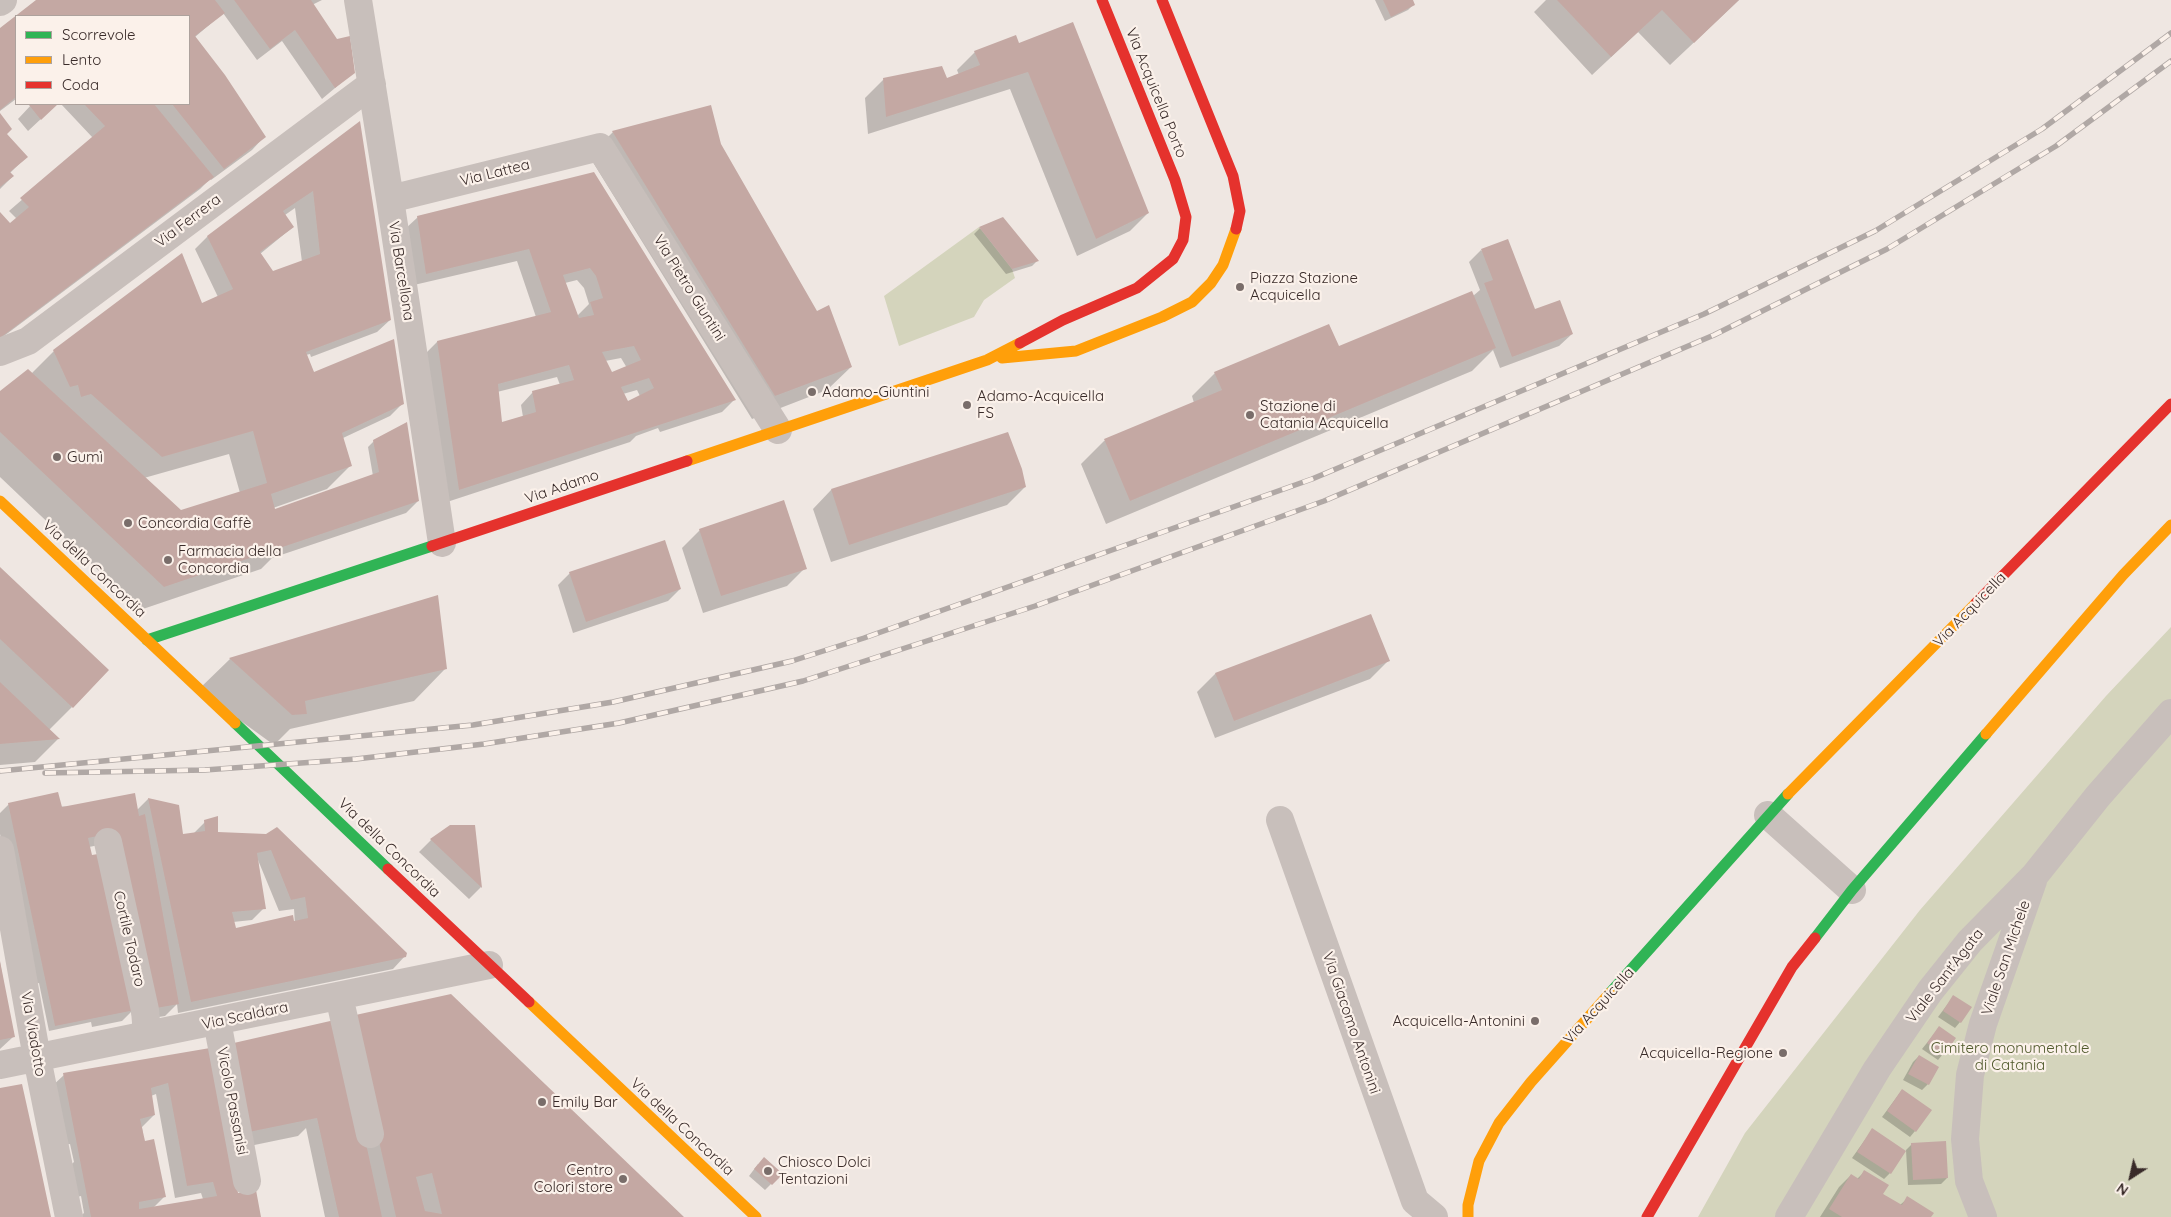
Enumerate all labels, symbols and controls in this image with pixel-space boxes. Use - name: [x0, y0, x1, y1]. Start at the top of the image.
- legend: [15, 15, 190, 105]
- text: Scorrevole: [62, 25, 136, 44]
- street label: Via Acquicella Porto: [1122, 25, 1190, 161]
- text: Lento: [62, 50, 101, 69]
- text: Coda: [62, 75, 99, 94]
- street label: Via Lattea: [458, 156, 532, 190]
- street label: Via Ferrera: [152, 190, 224, 252]
- street label: Via Barcellona: [384, 220, 418, 322]
- street label: Via Pietro Giuntini: [649, 232, 729, 344]
- place label: Piazza Stazione Acquicella: [1250, 269, 1358, 304]
- marker: Piazza Stazione Acquicella: [1234, 281, 1246, 293]
- place label: Adamo-Giuntini: [822, 383, 929, 401]
- marker: Adamo-Giuntini: [806, 386, 818, 398]
- place label: Adamo-Acquicella FS: [977, 387, 1104, 422]
- place label: Stazione di Catania Acquicella: [1260, 397, 1389, 432]
- marker: Adamo-Acquicella FS: [961, 399, 973, 411]
- marker: Stazione di Catania Acquicella: [1244, 409, 1256, 421]
- place label: Gumì: [67, 448, 103, 466]
- marker: Gumì: [51, 451, 63, 463]
- street label: Via Adamo: [523, 466, 601, 508]
- place label: Concordia Caffè: [138, 514, 251, 532]
- street label: Via della Concordia: [38, 516, 150, 622]
- marker: Concordia Caffè: [122, 517, 134, 529]
- place label: Farmacia della Concordia: [178, 542, 282, 577]
- marker: Farmacia della Concordia: [162, 554, 174, 566]
- street label: Via Acquicella: [1930, 569, 2010, 651]
- street label: Via della Concordia: [334, 795, 444, 901]
- street label: Cortile Todaro: [109, 889, 149, 989]
- street label: Viale San Michele: [1978, 898, 2034, 1018]
- street label: Viale Sant'Agata: [1903, 925, 1987, 1027]
- street label: Via Giacomo Antonini: [1318, 950, 1384, 1096]
- street label: Via Acquicella: [1560, 964, 1638, 1048]
- street label: Via Viadotto: [17, 990, 49, 1078]
- street label: Via Scaldara: [200, 998, 290, 1034]
- place label: Acquicella-Antonini: [1392, 1012, 1525, 1030]
- marker: Acquicella-Antonini: [1529, 1015, 1541, 1027]
- park label: Cimitero monumentale di Catania: [1931, 1039, 2089, 1074]
- place label: Acquicella-Regione: [1639, 1044, 1773, 1062]
- street label: Vicolo Passanisi: [213, 1045, 251, 1157]
- marker: Acquicella-Regione: [1777, 1047, 1789, 1059]
- street label: Via della Concordia: [626, 1074, 738, 1180]
- place label: Emily Bar: [552, 1093, 618, 1111]
- marker: Emily Bar: [536, 1096, 548, 1108]
- north arrow: [2106, 1152, 2156, 1202]
- place label: Chiosco Dolci Tentazioni: [778, 1153, 871, 1188]
- place label: Centro Colori store: [534, 1161, 613, 1196]
- marker: Chiosco Dolci Tentazioni: [762, 1165, 774, 1177]
- marker: Centro Colori store: [617, 1173, 629, 1185]
- text: N: [2113, 1179, 2132, 1200]

